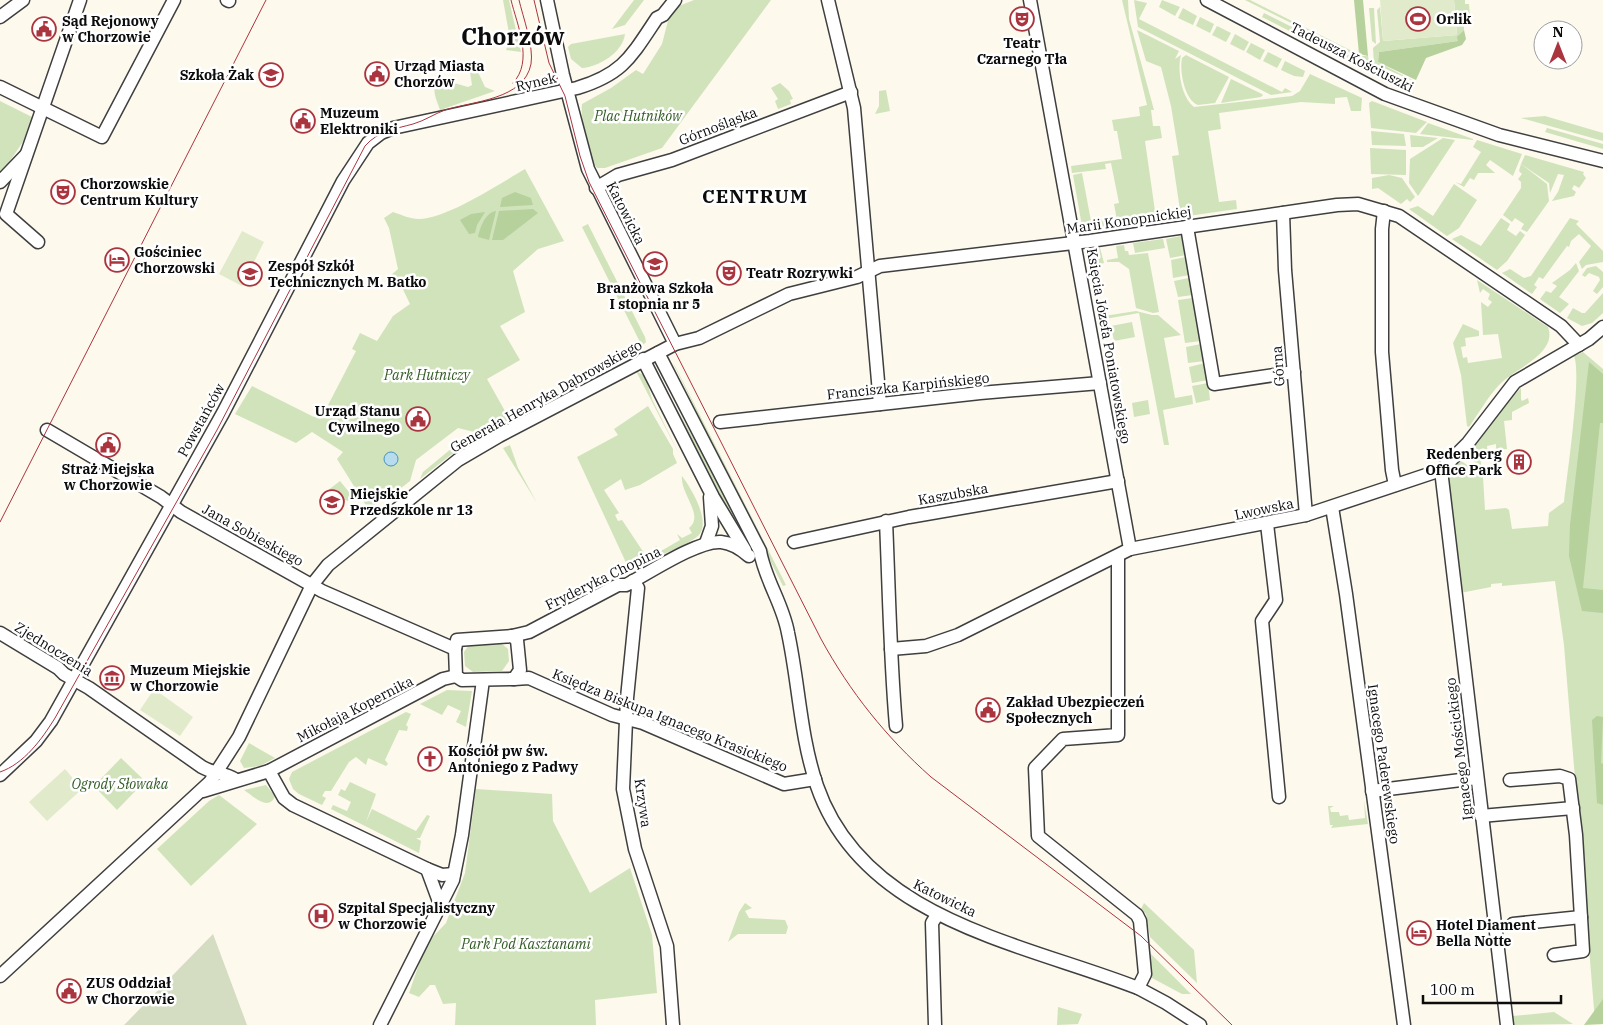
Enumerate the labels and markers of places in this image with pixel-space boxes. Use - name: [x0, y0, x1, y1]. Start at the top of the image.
- theatre icon: Teatr Czarnego Tła: [1009, 6, 1035, 32]
- sports icon: Orlik: [1405, 6, 1431, 32]
- place label: Orlik: [1436, 10, 1472, 28]
- place label: Sąd Rejonowy w Chorzowie: [62, 12, 159, 46]
- public building icon: Sąd Rejonowy w Chorzowie: [31, 16, 57, 42]
- place label: Teatr Czarnego Tła: [977, 34, 1067, 68]
- place label: Urząd Miasta Chorzów: [394, 57, 485, 91]
- public building icon: Urząd Miasta Chorzów: [364, 61, 390, 87]
- school or university icon: Szkoła Żak: [258, 62, 284, 88]
- place label: Szkoła Żak: [180, 66, 254, 84]
- place label: Muzeum Elektroniki: [320, 104, 398, 138]
- public building icon: Muzeum Elektroniki: [290, 108, 316, 134]
- place label: Chorzowskie Centrum Kultury: [80, 175, 198, 209]
- theatre icon: Chorzowskie Centrum Kultury: [50, 179, 76, 205]
- place label: Gościniec Chorzowski: [134, 243, 215, 277]
- hotel icon: Gościniec Chorzowski: [104, 247, 130, 273]
- school or university icon: Branżowa Szkoła I stopnia nr 5: [642, 251, 668, 277]
- place label: Zespół Szkół Technicznych M. Batko: [268, 257, 427, 291]
- theatre icon: Teatr Rozrywki: [716, 260, 742, 286]
- school or university icon: Zespół Szkół Technicznych M. Batko: [237, 261, 263, 287]
- place label: Teatr Rozrywki: [746, 264, 853, 282]
- place label: Branżowa Szkoła I stopnia nr 5: [596, 279, 714, 313]
- place label: Urząd Stanu Cywilnego: [315, 402, 400, 436]
- public building icon: Urząd Stanu Cywilnego: [405, 406, 431, 432]
- public building icon: Straż Miejska w Chorzowie: [95, 432, 121, 458]
- place label: Redenberg Office Park: [1425, 445, 1503, 479]
- building icon: Redenberg Office Park: [1506, 449, 1532, 475]
- place label: Straż Miejska w Chorzowie: [62, 460, 154, 494]
- place label: Miejskie Przedszkole nr 13: [350, 485, 473, 519]
- school or university icon: Miejskie Przedszkole nr 13: [319, 489, 345, 515]
- place label: Muzeum Miejskie w Chorzowie: [130, 661, 251, 695]
- museum icon: Muzeum Miejskie w Chorzowie: [99, 665, 125, 691]
- place label: Zakład Ubezpieczeń Społecznych: [1006, 693, 1145, 727]
- public building icon: Zakład Ubezpieczeń Społecznych: [975, 697, 1001, 723]
- place label: Kościół pw św. Antoniego z Padwy: [448, 742, 578, 776]
- church icon: Kościół pw św. Antoniego z Padwy: [417, 746, 443, 772]
- place label: Szpital Specjalistyczny w Chorzowie: [338, 899, 495, 933]
- hospital icon: Szpital Specjalistyczny w Chorzowie: [308, 903, 334, 929]
- place label: Hotel Diament Bella Notte: [1436, 916, 1536, 950]
- hotel icon: Hotel Diament Bella Notte: [1406, 920, 1432, 946]
- place label: ZUS Oddział w Chorzowie: [86, 974, 175, 1008]
- public building icon: ZUS Oddział w Chorzowie: [56, 978, 82, 1004]

